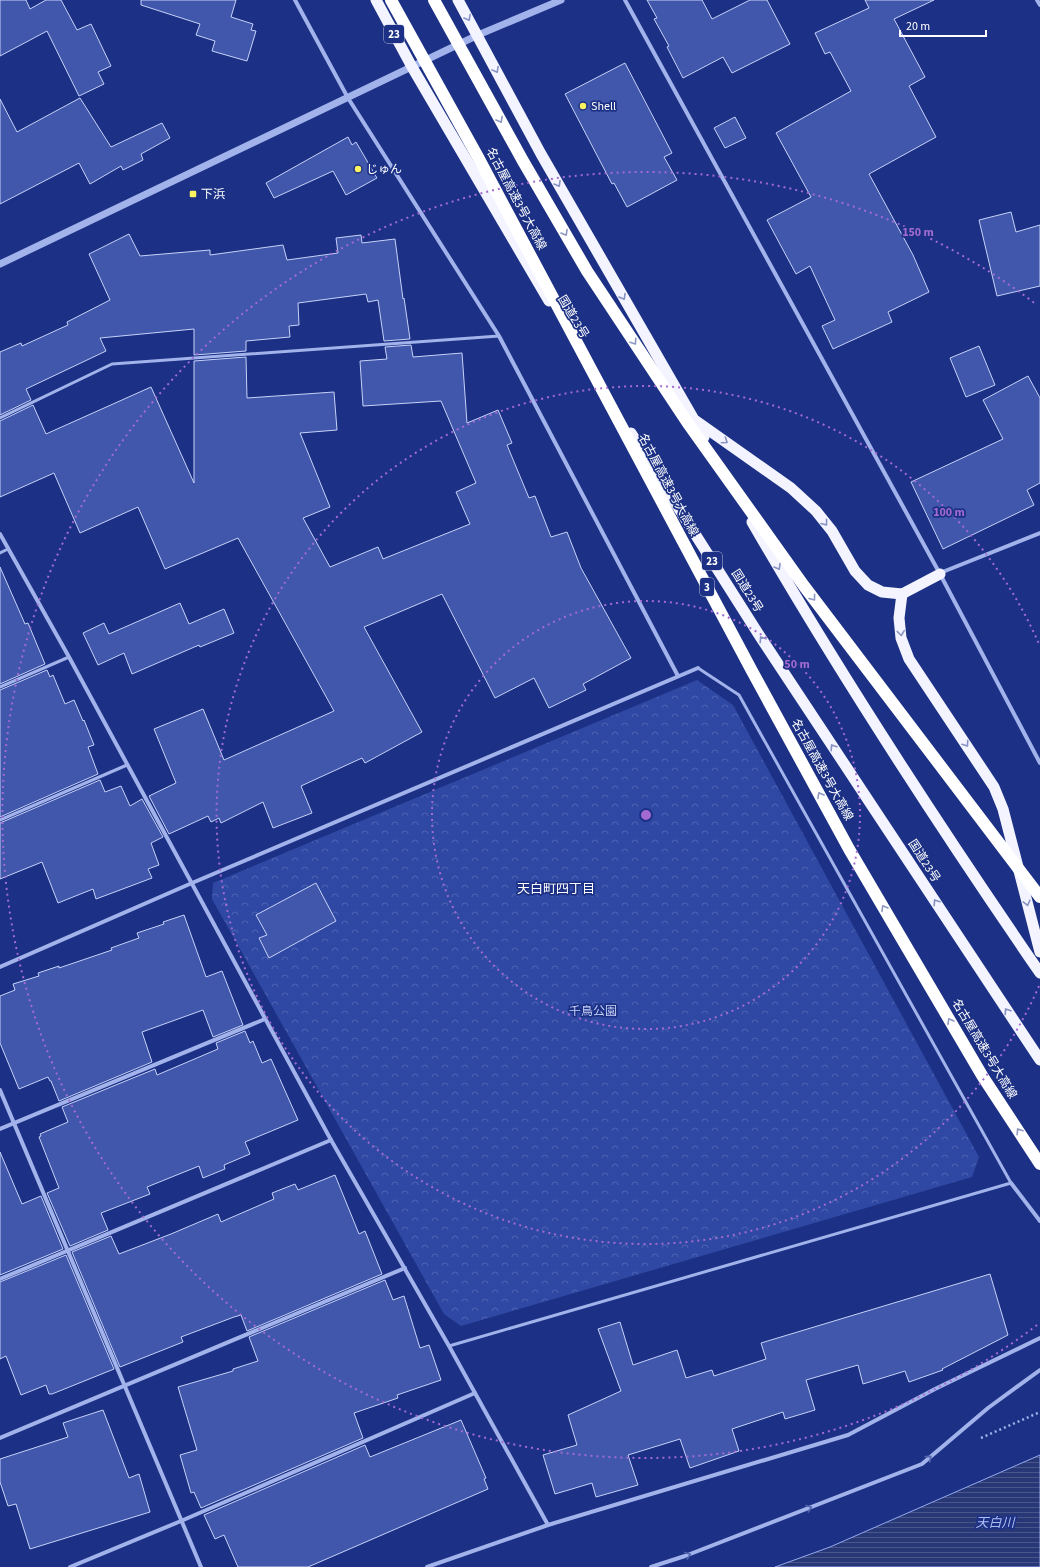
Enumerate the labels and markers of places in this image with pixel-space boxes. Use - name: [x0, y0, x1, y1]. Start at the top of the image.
- place label: Shell: [591, 98, 616, 115]
- marker: Shell: [578, 101, 588, 111]
- place label: じゅん: [366, 161, 402, 178]
- marker: じゅん: [353, 164, 363, 174]
- place label: 下浜: [201, 186, 225, 203]
- marker: 下浜: [188, 189, 198, 199]
- centre of rings: [639, 808, 653, 822]

